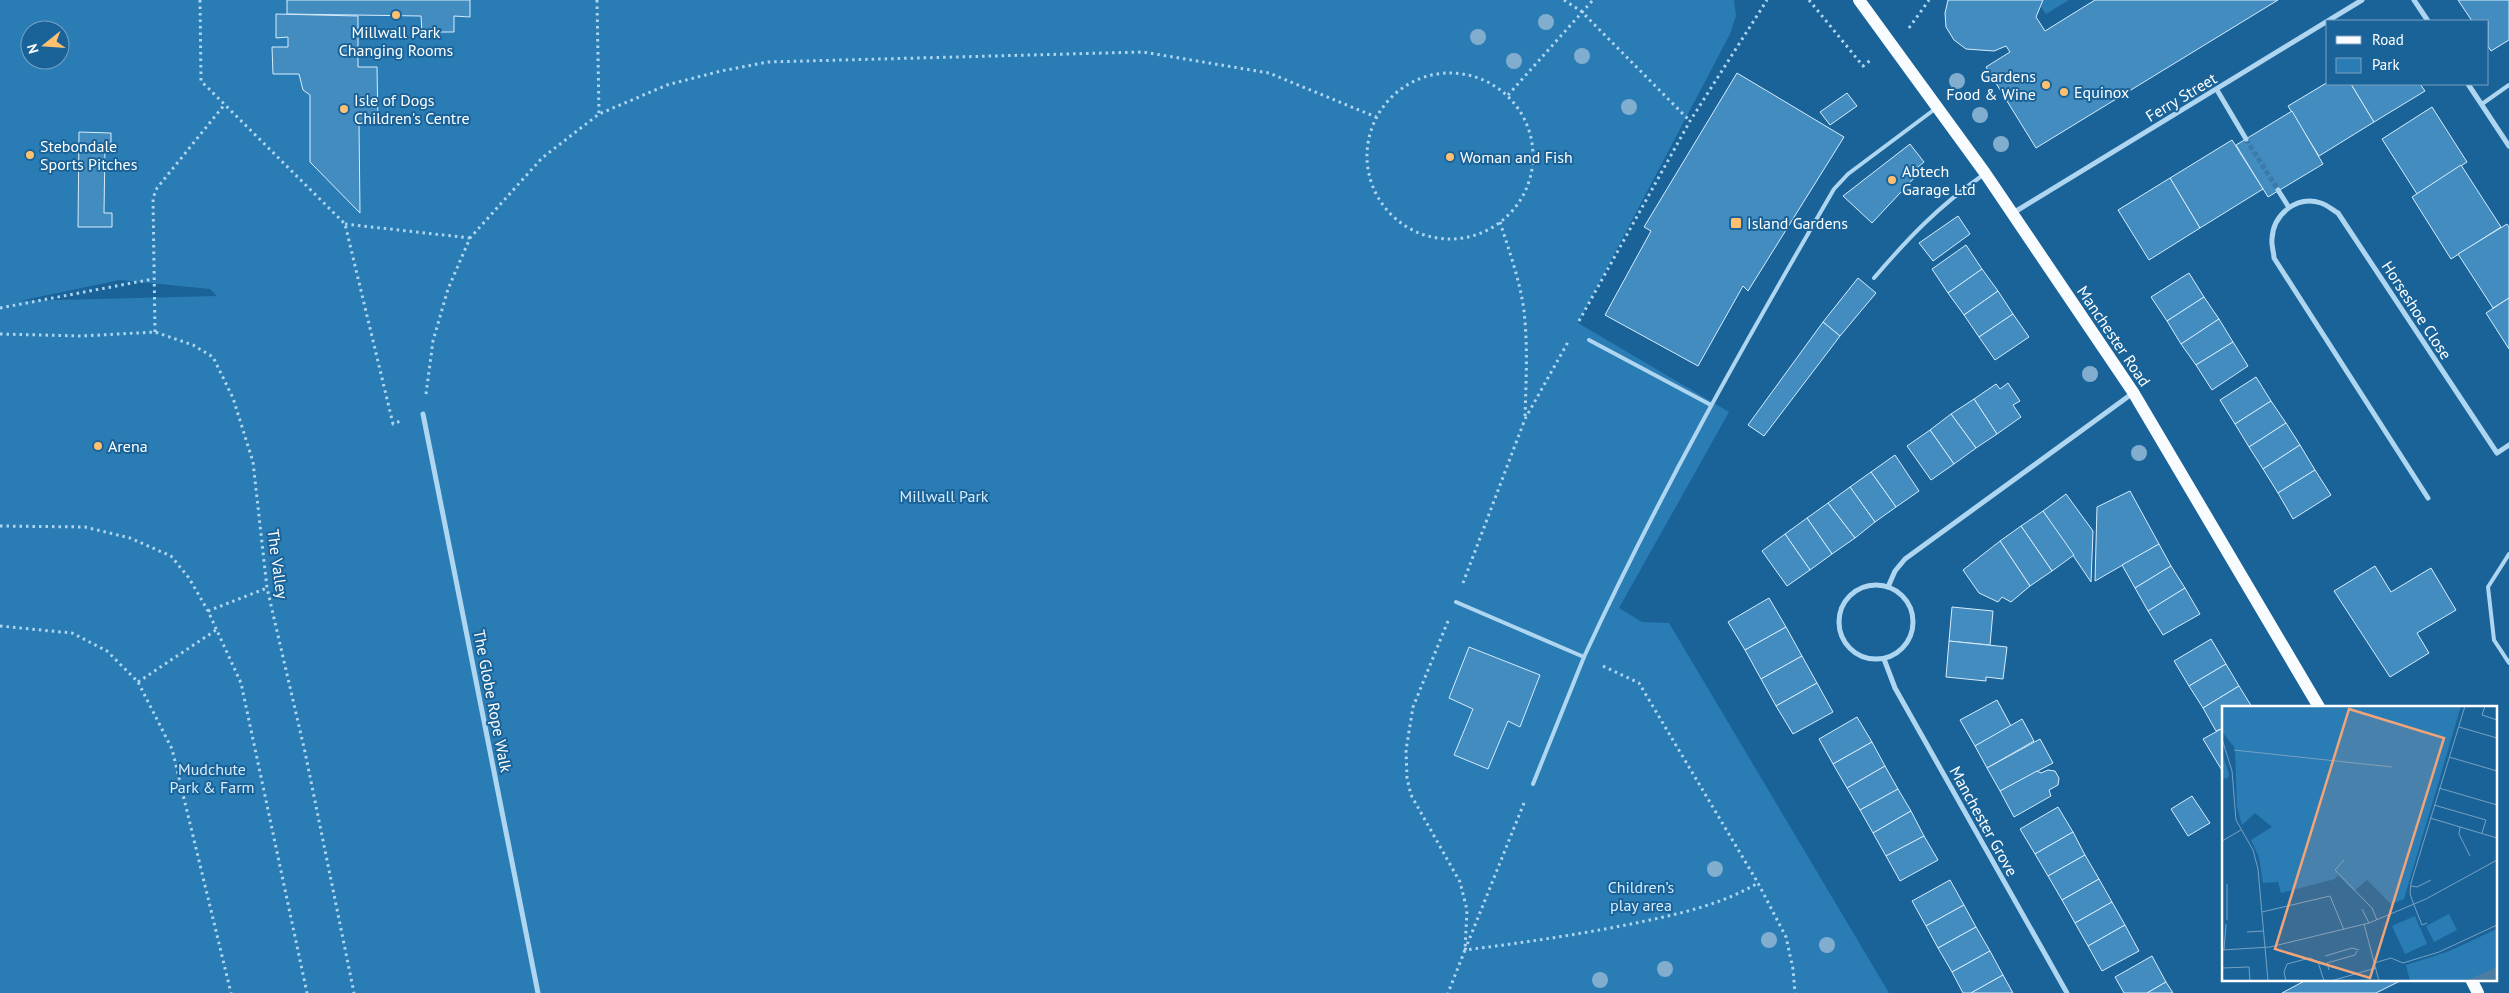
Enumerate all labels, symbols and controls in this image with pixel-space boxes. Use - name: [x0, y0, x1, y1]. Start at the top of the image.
- marker: Millwall Park Changing Rooms: [390, 9, 402, 21]
- north arrow: [20, 20, 70, 70]
- legend: [2326, 20, 2489, 85]
- place label: Millwall Park Changing Rooms: [339, 22, 454, 60]
- text: Road: [2372, 30, 2404, 49]
- text: N: [23, 42, 43, 56]
- text: Park: [2372, 55, 2400, 74]
- place label: Gardens Food & Wine: [1946, 66, 2036, 104]
- street label: Ferry Street: [2142, 68, 2221, 126]
- marker: Gardens Food & Wine: [2040, 79, 2052, 91]
- place label: Equinox: [2074, 82, 2129, 102]
- marker: Equinox: [2058, 86, 2070, 98]
- place label: Isle of Dogs Children's Centre: [354, 90, 470, 128]
- marker: Isle of Dogs Children's Centre: [338, 103, 350, 115]
- place label: Stebondale Sports Pitches: [40, 136, 138, 174]
- place label: Woman and Fish: [1460, 147, 1573, 167]
- marker: Stebondale Sports Pitches: [24, 149, 36, 161]
- marker: Woman and Fish: [1444, 151, 1456, 163]
- place label: Abtech Garage Ltd: [1902, 161, 1976, 199]
- marker: Abtech Garage Ltd: [1886, 174, 1898, 186]
- place label: Island Gardens: [1747, 213, 1848, 233]
- marker: Island Gardens: [1729, 216, 1743, 230]
- street label: Horseshoe Close: [2378, 257, 2456, 363]
- street label: Manchester Road: [2073, 282, 2155, 390]
- place label: Arena: [108, 436, 148, 456]
- marker: Arena: [92, 440, 104, 452]
- park label: Millwall Park: [899, 486, 989, 506]
- street label: The Valley: [263, 528, 293, 601]
- street label: The Globe Rope Walk: [469, 628, 517, 774]
- inset map: [2222, 706, 2496, 980]
- park label: Mudchute Park & Farm: [169, 759, 255, 797]
- street label: Manchester Grove: [1946, 763, 2022, 879]
- park label: Children’s play area: [1608, 877, 1675, 915]

